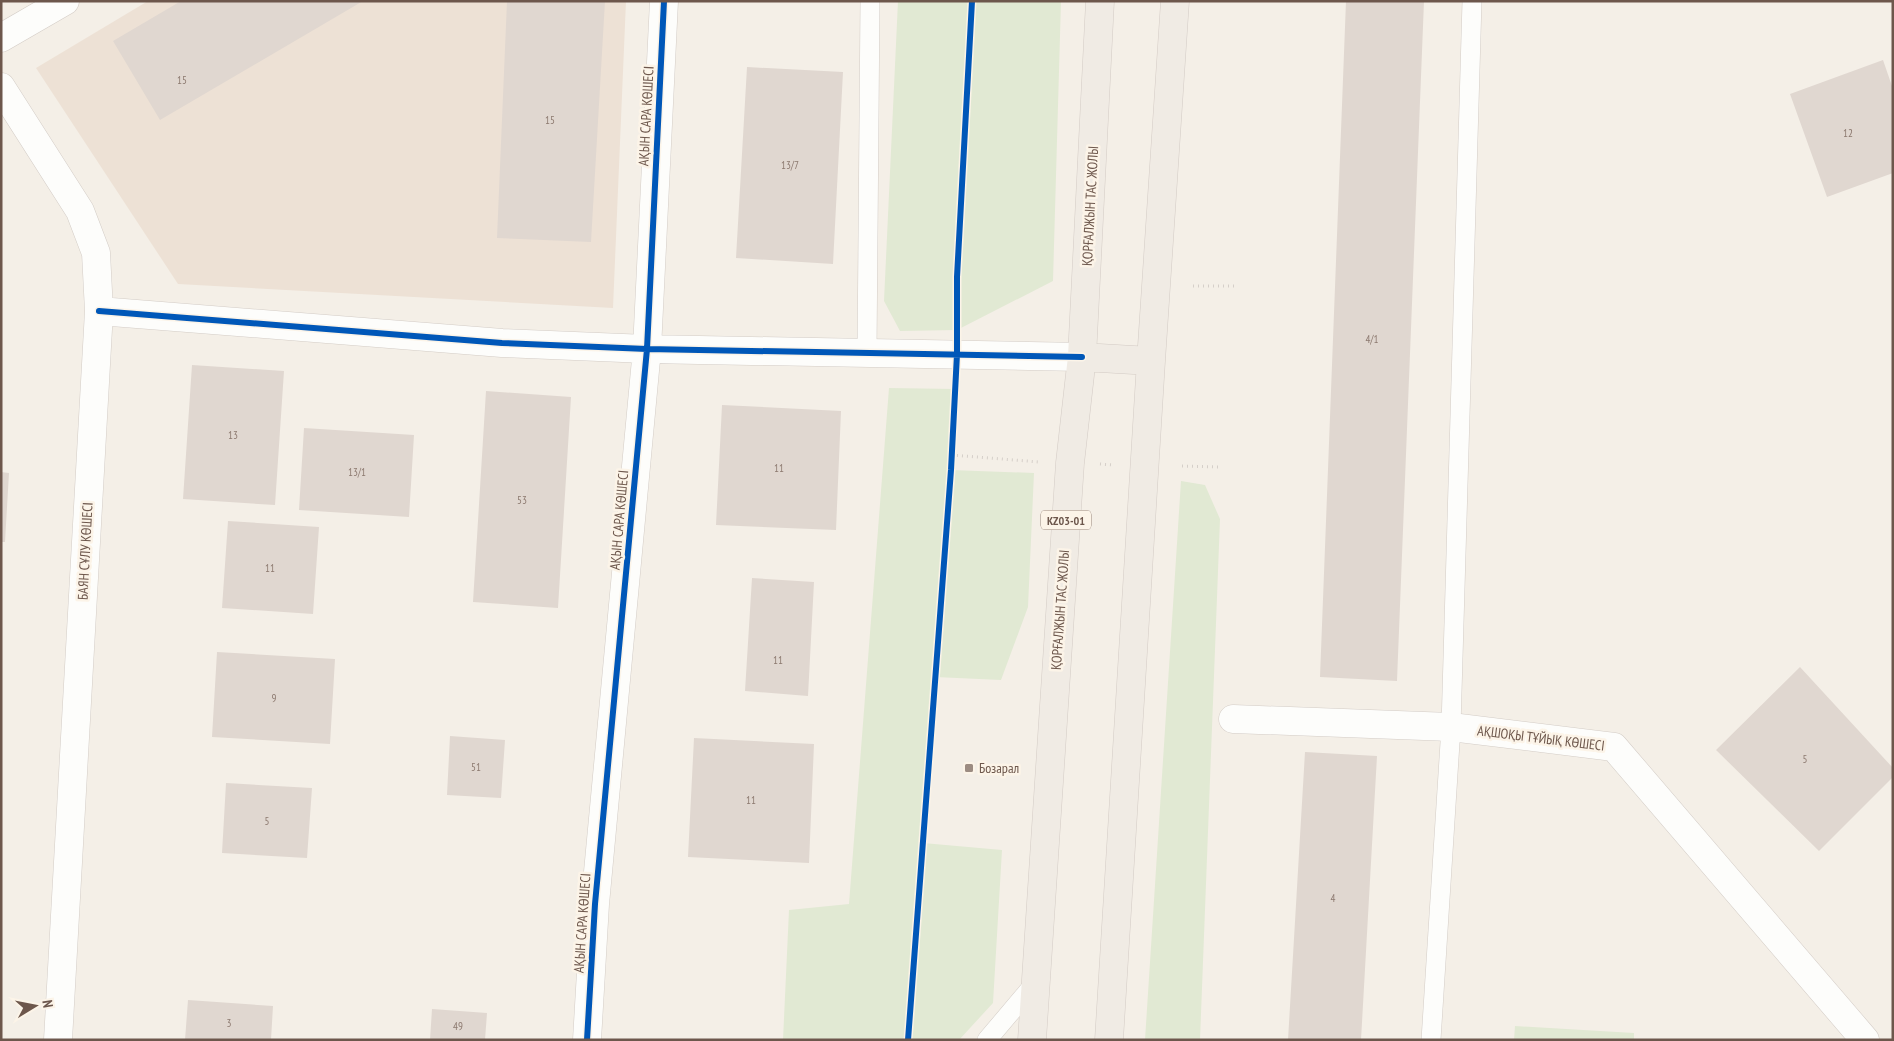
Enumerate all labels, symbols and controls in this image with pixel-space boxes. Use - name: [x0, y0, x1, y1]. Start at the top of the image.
- street label: АҚЫН САРА КӨШЕСІ: [634, 66, 658, 166]
- house number: 15: [177, 73, 187, 87]
- house number: 15: [545, 113, 555, 127]
- house number: 12: [1843, 126, 1853, 140]
- street label: ҚОРҒАЛЖЫН ТАС ЖОЛЫ: [1078, 146, 1102, 266]
- house number: 13/7: [781, 158, 799, 172]
- house number: 4/1: [1365, 332, 1379, 346]
- house number: 13: [228, 428, 238, 442]
- house number: 11: [774, 461, 784, 475]
- house number: 13/1: [348, 465, 366, 479]
- street label: АҚЫН САРА КӨШЕСІ: [606, 469, 632, 571]
- house number: 53: [517, 493, 527, 507]
- street label: БАЯН СҰЛУ КӨШЕСІ: [73, 502, 97, 600]
- road number: KZ03-01: [1041, 510, 1091, 530]
- street label: ҚОРҒАЛЖЫН ТАС ЖОЛЫ: [1047, 549, 1073, 671]
- house number: 11: [265, 561, 275, 575]
- house number: 11: [773, 653, 783, 667]
- house number: 9: [272, 691, 277, 705]
- street label: АҚШОҚЫ ТҰЙЫҚ КӨШЕСІ: [1476, 721, 1606, 755]
- house number: 5: [1803, 752, 1808, 766]
- place label: Бозарал: [979, 759, 1019, 777]
- house number: 51: [471, 760, 481, 774]
- marker: Бозарал: [963, 762, 975, 774]
- house number: 11: [746, 793, 756, 807]
- house number: 5: [265, 814, 270, 828]
- street label: АҚЫН САРА КӨШЕСІ: [570, 872, 594, 974]
- house number: 4: [1331, 891, 1336, 905]
- north arrow: [10, 981, 60, 1031]
- text: N: [38, 998, 57, 1009]
- house number: 3: [227, 1016, 232, 1030]
- house number: 49: [453, 1019, 463, 1033]

